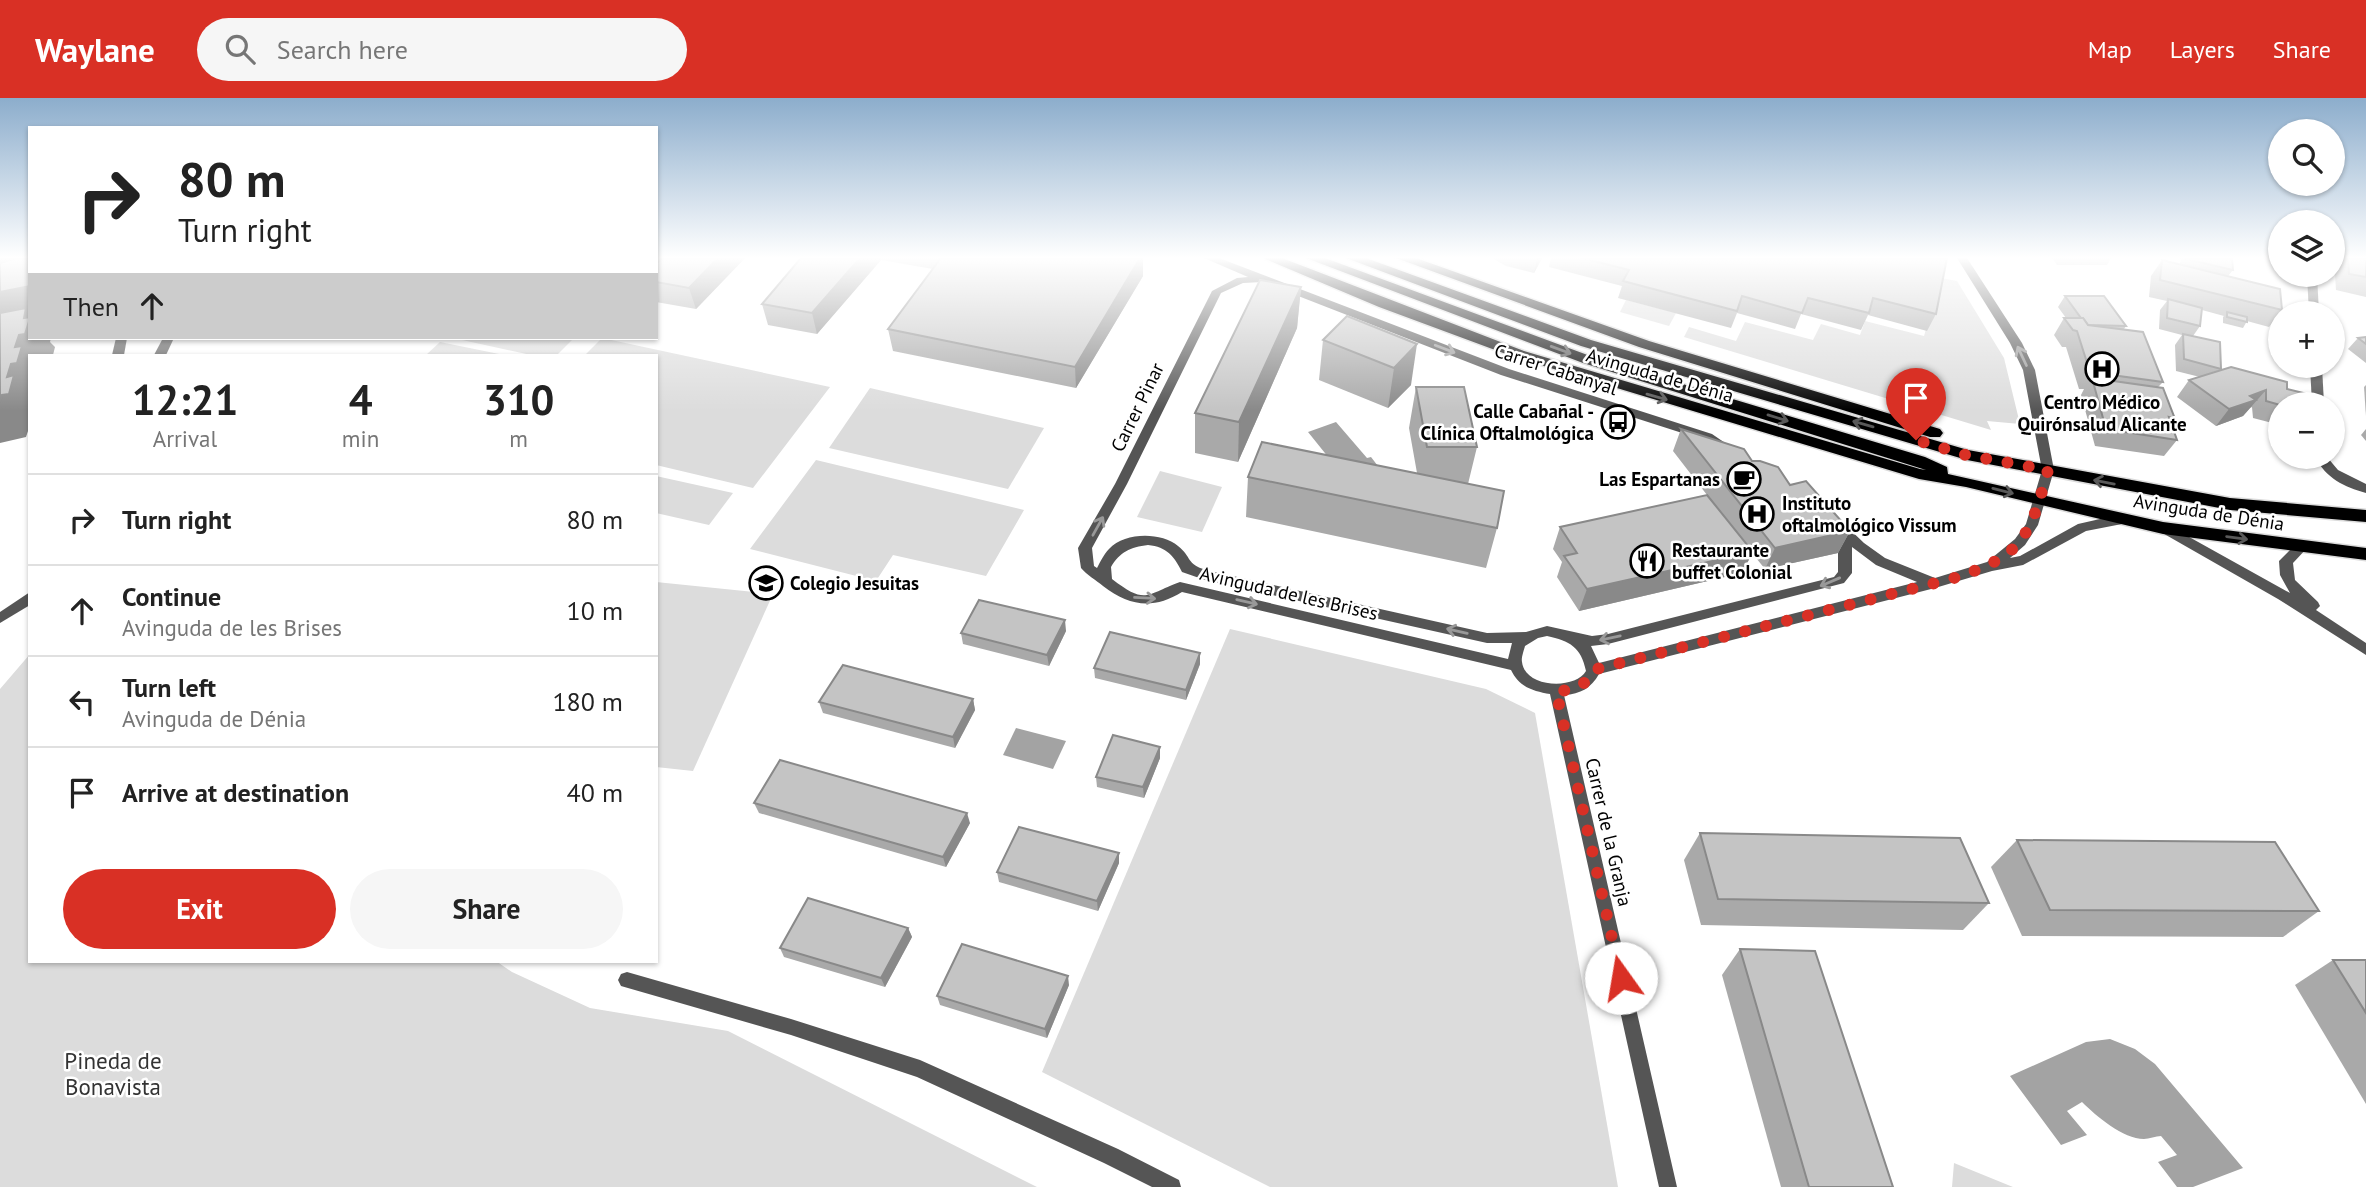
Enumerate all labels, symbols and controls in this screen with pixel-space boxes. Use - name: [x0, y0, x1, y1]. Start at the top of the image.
- search box: [197, 18, 687, 81]
- text: Waylane: [35, 28, 155, 71]
- icon: search: [221, 30, 259, 68]
- text: Search here: [277, 33, 408, 66]
- text: Map: [2088, 34, 2132, 65]
- text: Layers: [2170, 34, 2235, 65]
- text: Share: [2273, 34, 2331, 65]
- map controls: [2268, 119, 2345, 469]
- button: search: [2268, 119, 2345, 196]
- text: 80 m: [178, 147, 285, 211]
- icon: right: [63, 154, 154, 245]
- text: Turn right: [178, 209, 312, 251]
- button: layers: [2268, 210, 2345, 287]
- icon: ahead: [133, 287, 171, 325]
- text: Then: [63, 290, 119, 323]
- button: +: [2268, 301, 2345, 378]
- street label: Carrer Cabanyal: [1491, 338, 1621, 400]
- street label: Avinguda de Dénia: [1584, 342, 1736, 408]
- one-way arrow: [1433, 343, 1455, 356]
- one-way arrow: [1549, 345, 1571, 357]
- one-way arrow: [2015, 346, 2028, 367]
- hospital icon: Centro Médico Quirónsalud Alicante: [2083, 350, 2121, 388]
- street label: Carrer Pinar: [1105, 358, 1169, 455]
- pin: [1886, 368, 1946, 440]
- text: 12:21: [132, 372, 238, 427]
- text: 4: [349, 372, 372, 427]
- text: 310: [483, 372, 554, 427]
- icon: arrive: [1897, 379, 1935, 417]
- place label: Centro Médico Quirónsalud Alicante: [2017, 390, 2187, 436]
- one-way arrow: [1646, 391, 1668, 404]
- button: −: [2268, 392, 2345, 469]
- place label: Calle Cabañal - Clínica Oftalmológica: [1420, 399, 1594, 445]
- bus stop icon: Calle Cabañal - Clínica Oftalmológica: [1599, 403, 1637, 441]
- one-way arrow: [1766, 413, 1788, 426]
- one-way arrow: [1852, 417, 1874, 430]
- text: Arrival: [153, 424, 217, 453]
- text: min: [342, 424, 379, 453]
- text: m: [509, 424, 528, 453]
- cafe icon: Las Espartanas: [1725, 460, 1763, 498]
- place label: Las Espartanas: [1599, 467, 1720, 491]
- one-way arrow: [2093, 475, 2116, 488]
- one-way arrow: [1991, 485, 2014, 498]
- street label: Avinguda de Dénia: [2132, 488, 2286, 536]
- place label: Instituto oftalmológico Vissum: [1782, 491, 1957, 537]
- hospital icon: Instituto oftalmológico Vissum: [1738, 495, 1776, 533]
- icon: right: [63, 501, 101, 539]
- text: Turn right: [122, 503, 231, 536]
- text: 80 m: [567, 503, 623, 536]
- one-way arrow: [1091, 516, 1105, 536]
- one-way arrow: [2225, 532, 2248, 545]
- place label: Restaurante buffet Colonial: [1672, 538, 1792, 584]
- restaurant icon: Restaurante buffet Colonial: [1628, 542, 1666, 580]
- street label: Avinguda de les Brises: [1198, 561, 1380, 625]
- school or university icon: Colegio Jesuitas: [747, 564, 785, 602]
- place label: Colegio Jesuitas: [790, 571, 919, 595]
- one-way arrow: [1820, 577, 1841, 590]
- text: Continue: [122, 580, 221, 613]
- icon: ahead: [63, 592, 101, 630]
- one-way arrow: [1133, 592, 1156, 605]
- text: 10 m: [567, 594, 623, 627]
- one-way arrow: [1235, 596, 1258, 609]
- text: Avinguda de les Brises: [122, 613, 342, 642]
- one-way arrow: [1446, 624, 1469, 637]
- one-way arrow: [1599, 631, 1622, 645]
- text: Turn left: [122, 671, 216, 704]
- icon: left: [63, 683, 101, 721]
- text: 180 m: [552, 685, 623, 718]
- text: Avinguda de Dénia: [122, 704, 306, 733]
- street label: Carrer de la Granja: [1580, 756, 1638, 908]
- icon: arrive: [63, 774, 101, 812]
- text: Arrive at destination: [122, 776, 349, 809]
- text: 40 m: [567, 776, 623, 809]
- button: Exit: [63, 869, 336, 949]
- button: Share: [350, 869, 623, 949]
- position arrow: [1584, 941, 1658, 1015]
- park label: Pineda de Bonavista: [64, 1046, 162, 1101]

